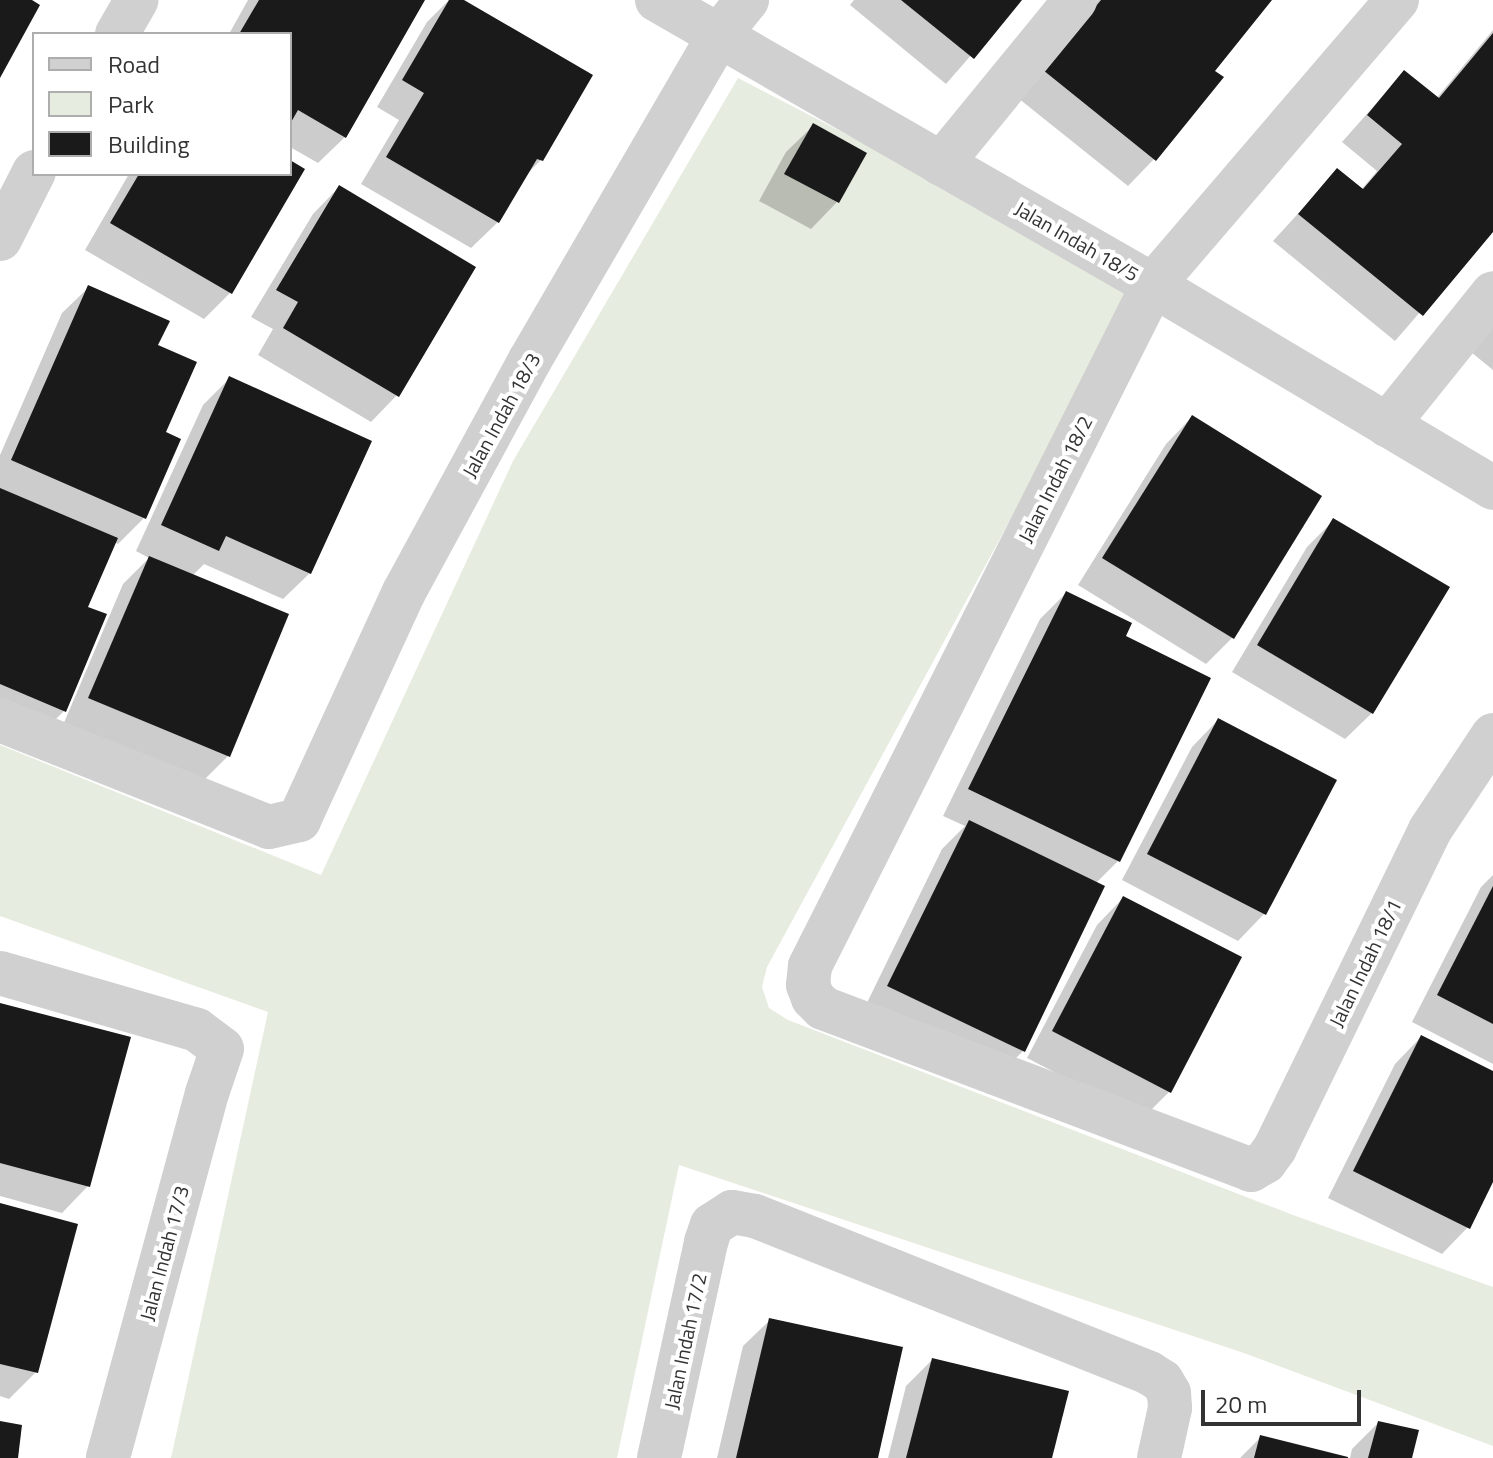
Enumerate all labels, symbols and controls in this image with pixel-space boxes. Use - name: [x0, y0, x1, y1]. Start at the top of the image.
- legend: [32, 32, 292, 176]
- text: Road: [108, 46, 160, 82]
- text: Park: [108, 86, 154, 122]
- text: Building: [108, 126, 190, 162]
- street label: Jalan Indah 18/5: [1011, 196, 1143, 286]
- street label: Jalan Indah 18/3: [457, 348, 545, 482]
- street label: Jalan Indah 18/2: [1013, 412, 1097, 546]
- street label: Jalan Indah 18/1: [1324, 895, 1406, 1031]
- street label: Jalan Indah 17/3: [134, 1183, 194, 1323]
- street label: Jalan Indah 17/2: [659, 1271, 711, 1411]
- scale bar: [1205, 1374, 1365, 1424]
- text: 20 m: [1215, 1386, 1267, 1422]

